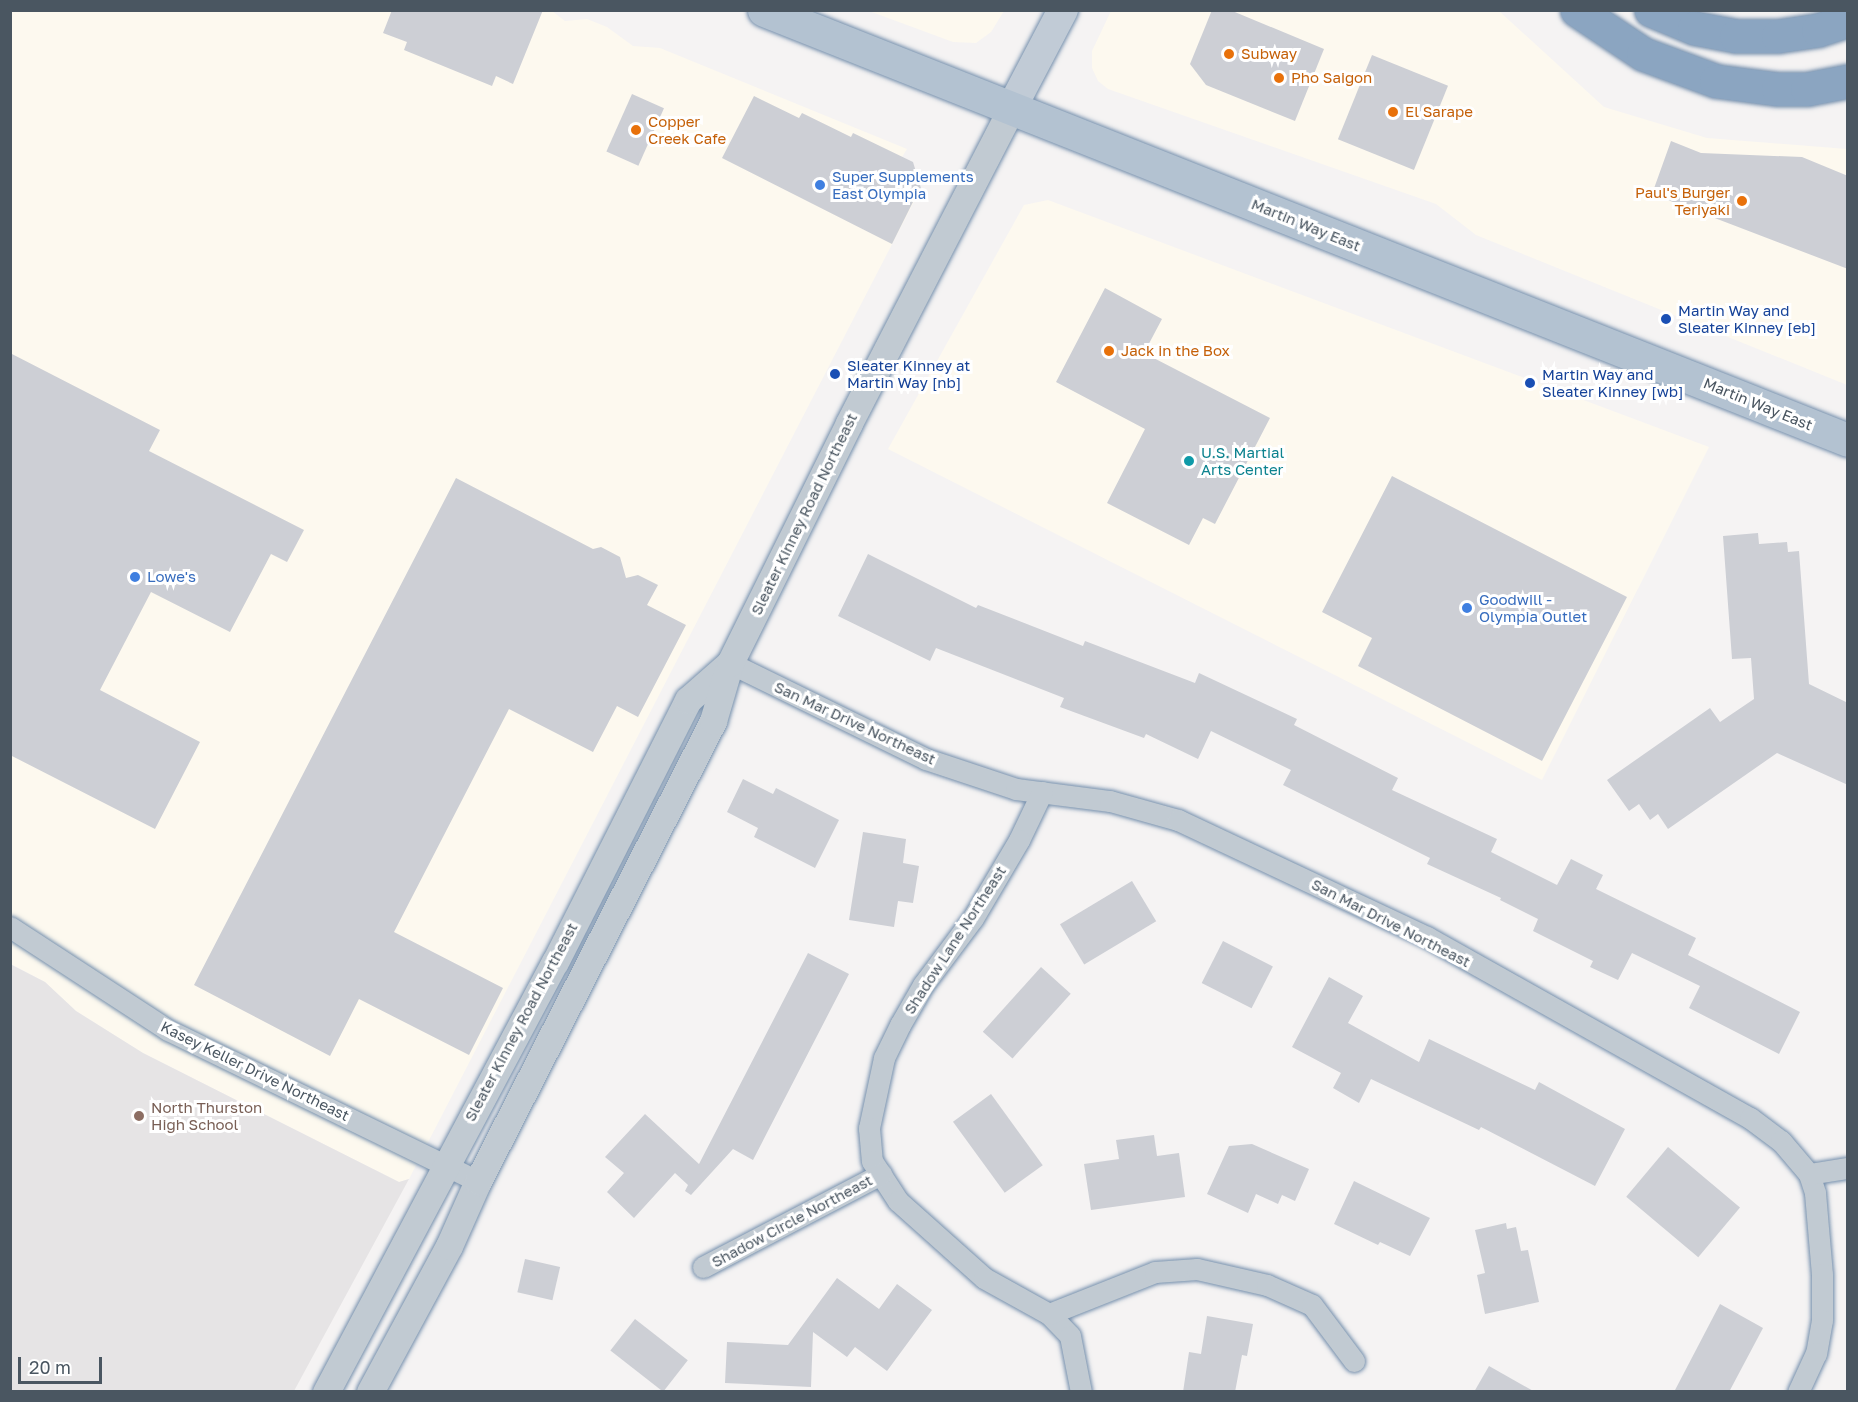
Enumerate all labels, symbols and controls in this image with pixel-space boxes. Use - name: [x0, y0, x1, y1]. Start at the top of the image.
- place label: Subway: [1241, 45, 1297, 63]
- marker: Subway: [1222, 47, 1236, 61]
- place label: Pho Saigon: [1291, 69, 1372, 87]
- marker: Pho Saigon: [1272, 71, 1286, 85]
- place label: El Sarape: [1405, 103, 1473, 121]
- marker: El Sarape: [1386, 105, 1400, 119]
- place label: Copper Creek Cafe: [648, 112, 726, 147]
- marker: Copper Creek Cafe: [629, 123, 643, 137]
- place label: Super Supplements East Olympia: [832, 167, 974, 202]
- marker: Super Supplements East Olympia: [813, 178, 827, 192]
- place label: Paul's Burger Teriyaki: [1635, 183, 1730, 218]
- marker: Paul's Burger Teriyaki: [1735, 194, 1749, 208]
- street label: Martin Way East: [1249, 195, 1363, 255]
- place label: Martin Way and Sleater Kinney [eb]: [1678, 301, 1816, 336]
- marker: Martin Way and Sleater Kinney [eb]: [1659, 312, 1673, 326]
- place label: Jack in the Box: [1121, 342, 1230, 360]
- marker: Jack in the Box: [1102, 344, 1116, 358]
- place label: Sleater Kinney at Martin Way [nb]: [847, 356, 970, 391]
- place label: Martin Way and Sleater Kinney [wb]: [1542, 365, 1684, 400]
- marker: Sleater Kinney at Martin Way [nb]: [828, 367, 842, 381]
- street label: Martin Way East: [1701, 374, 1815, 434]
- marker: Martin Way and Sleater Kinney [wb]: [1523, 376, 1537, 390]
- street label: Sleater Kinney Road Northeast: [747, 410, 861, 618]
- place label: U.S. Martial Arts Center: [1201, 443, 1284, 478]
- marker: U.S. Martial Arts Center: [1182, 454, 1196, 468]
- place label: Lowe's: [147, 568, 196, 586]
- marker: Lowe's: [128, 570, 142, 584]
- place label: Goodwill - Olympia Outlet: [1479, 590, 1587, 625]
- marker: Goodwill - Olympia Outlet: [1460, 601, 1474, 615]
- street label: San Mar Drive Northeast: [772, 678, 938, 768]
- street label: Shadow Lane Northeast: [900, 863, 1010, 1017]
- street label: San Mar Drive Northeast: [1309, 875, 1473, 971]
- street label: Sleater Kinney Road Northeast: [461, 920, 581, 1124]
- street label: Kasey Keller Drive Northeast: [158, 1017, 352, 1125]
- place label: North Thurston High School: [151, 1098, 262, 1133]
- marker: North Thurston High School: [132, 1109, 146, 1123]
- street label: Shadow Circle Northeast: [709, 1171, 875, 1271]
- scale bar: [21, 1345, 105, 1383]
- text: 20 m: [29, 1356, 71, 1378]

